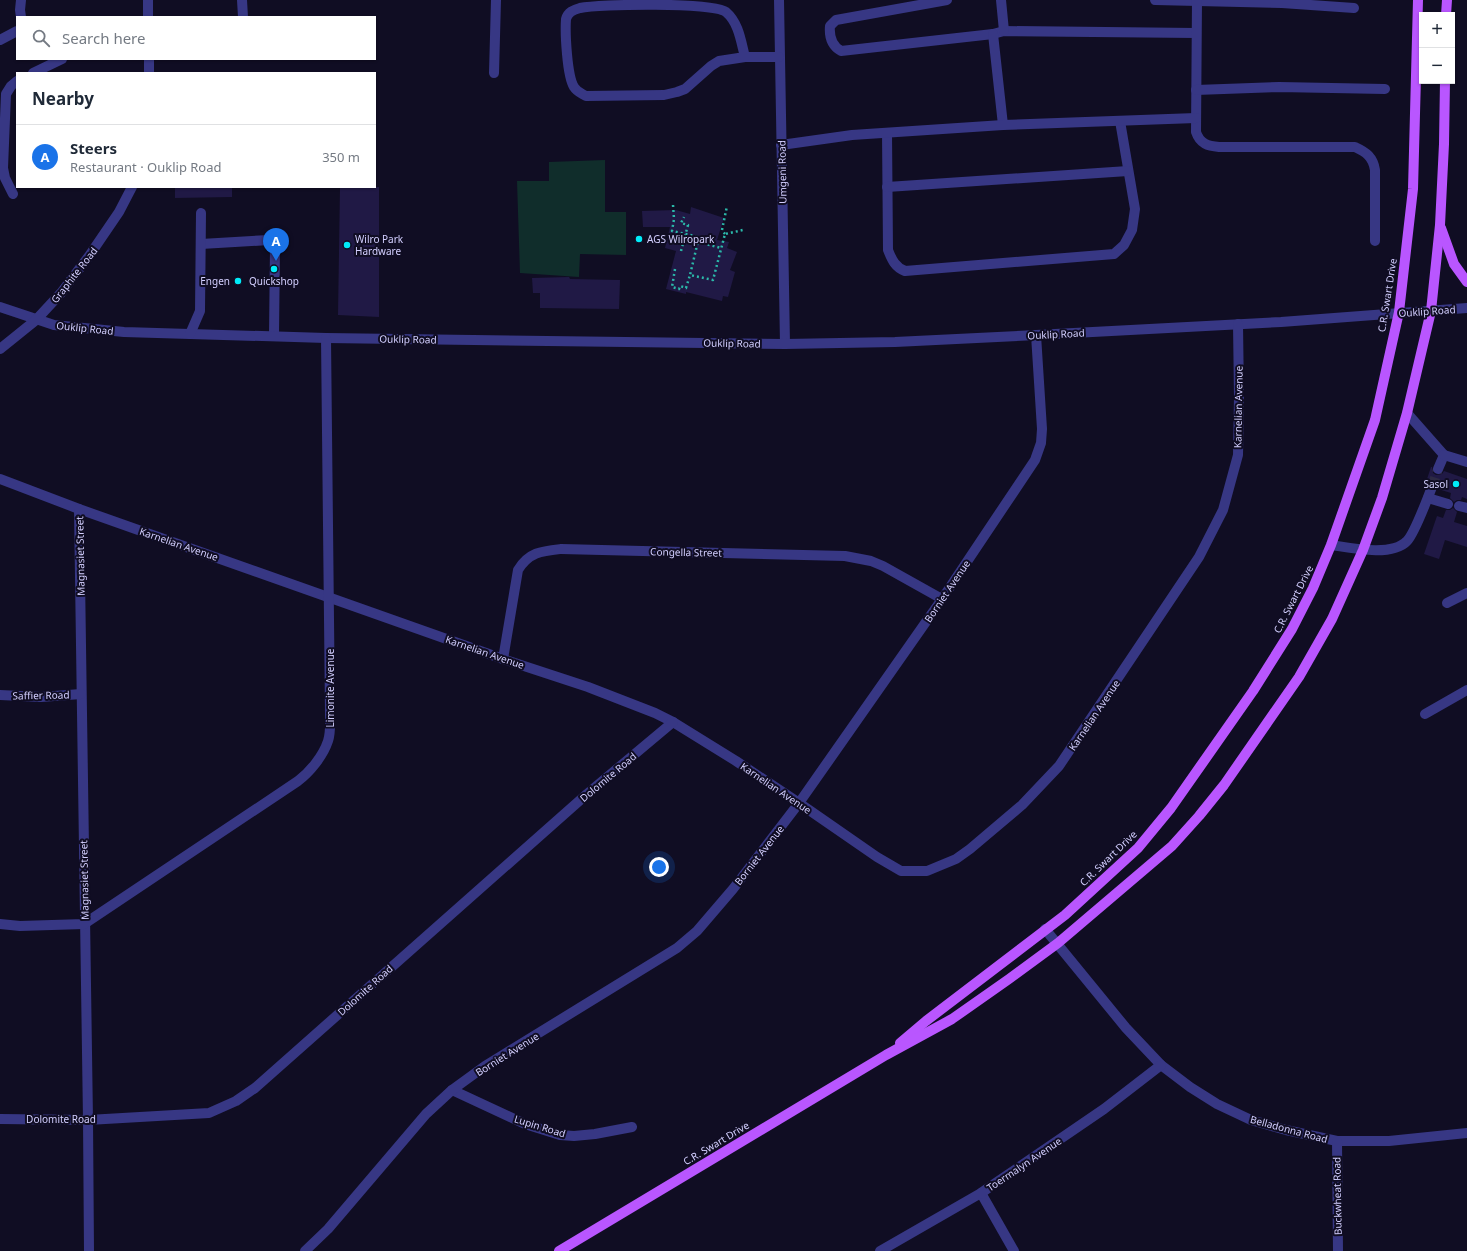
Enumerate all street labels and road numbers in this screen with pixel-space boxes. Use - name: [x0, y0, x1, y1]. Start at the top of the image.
- street label: Umgeni Road: [774, 140, 790, 204]
- street label: Graphite Road: [48, 244, 100, 306]
- street label: C.R. Swart Drive: [1374, 257, 1400, 333]
- street label: Ouklip Road: [1398, 302, 1456, 320]
- street label: Ouklip Road: [56, 318, 114, 338]
- street label: Ouklip Road: [1027, 326, 1085, 342]
- street label: Ouklip Road: [379, 332, 437, 346]
- street label: Ouklip Road: [703, 336, 761, 350]
- street label: Karnelian Avenue: [1230, 365, 1246, 448]
- street label: Magnasiet Street: [72, 516, 88, 596]
- street label: Karnelian Avenue: [138, 524, 221, 564]
- street label: Congella Street: [650, 544, 722, 560]
- street label: Borniet Avenue: [921, 557, 973, 625]
- street label: C.R. Swart Drive: [1270, 562, 1316, 635]
- street label: Karnelian Avenue: [444, 632, 527, 672]
- street label: Limonite Avenue: [323, 648, 337, 727]
- street label: Karnelian Avenue: [1065, 677, 1123, 753]
- street label: Saffier Road: [12, 688, 70, 702]
- street label: Dolomite Road: [577, 749, 639, 805]
- street label: Karnelian Avenue: [738, 759, 814, 817]
- street label: Borniet Avenue: [731, 822, 787, 888]
- street label: C.R. Swart Drive: [1076, 827, 1140, 889]
- street label: Magnasiet Street: [76, 840, 92, 920]
- street label: Dolomite Road: [334, 961, 396, 1019]
- street label: Borniet Avenue: [473, 1029, 542, 1079]
- street label: Dolomite Road: [26, 1112, 96, 1126]
- street label: Lupin Road: [513, 1112, 567, 1140]
- street label: Belladonna Road: [1249, 1112, 1329, 1146]
- street label: C.R. Swart Drive: [680, 1118, 752, 1168]
- street label: Toermalyn Avenue: [984, 1134, 1064, 1194]
- street label: Buckwheat Road: [1329, 1157, 1345, 1235]

